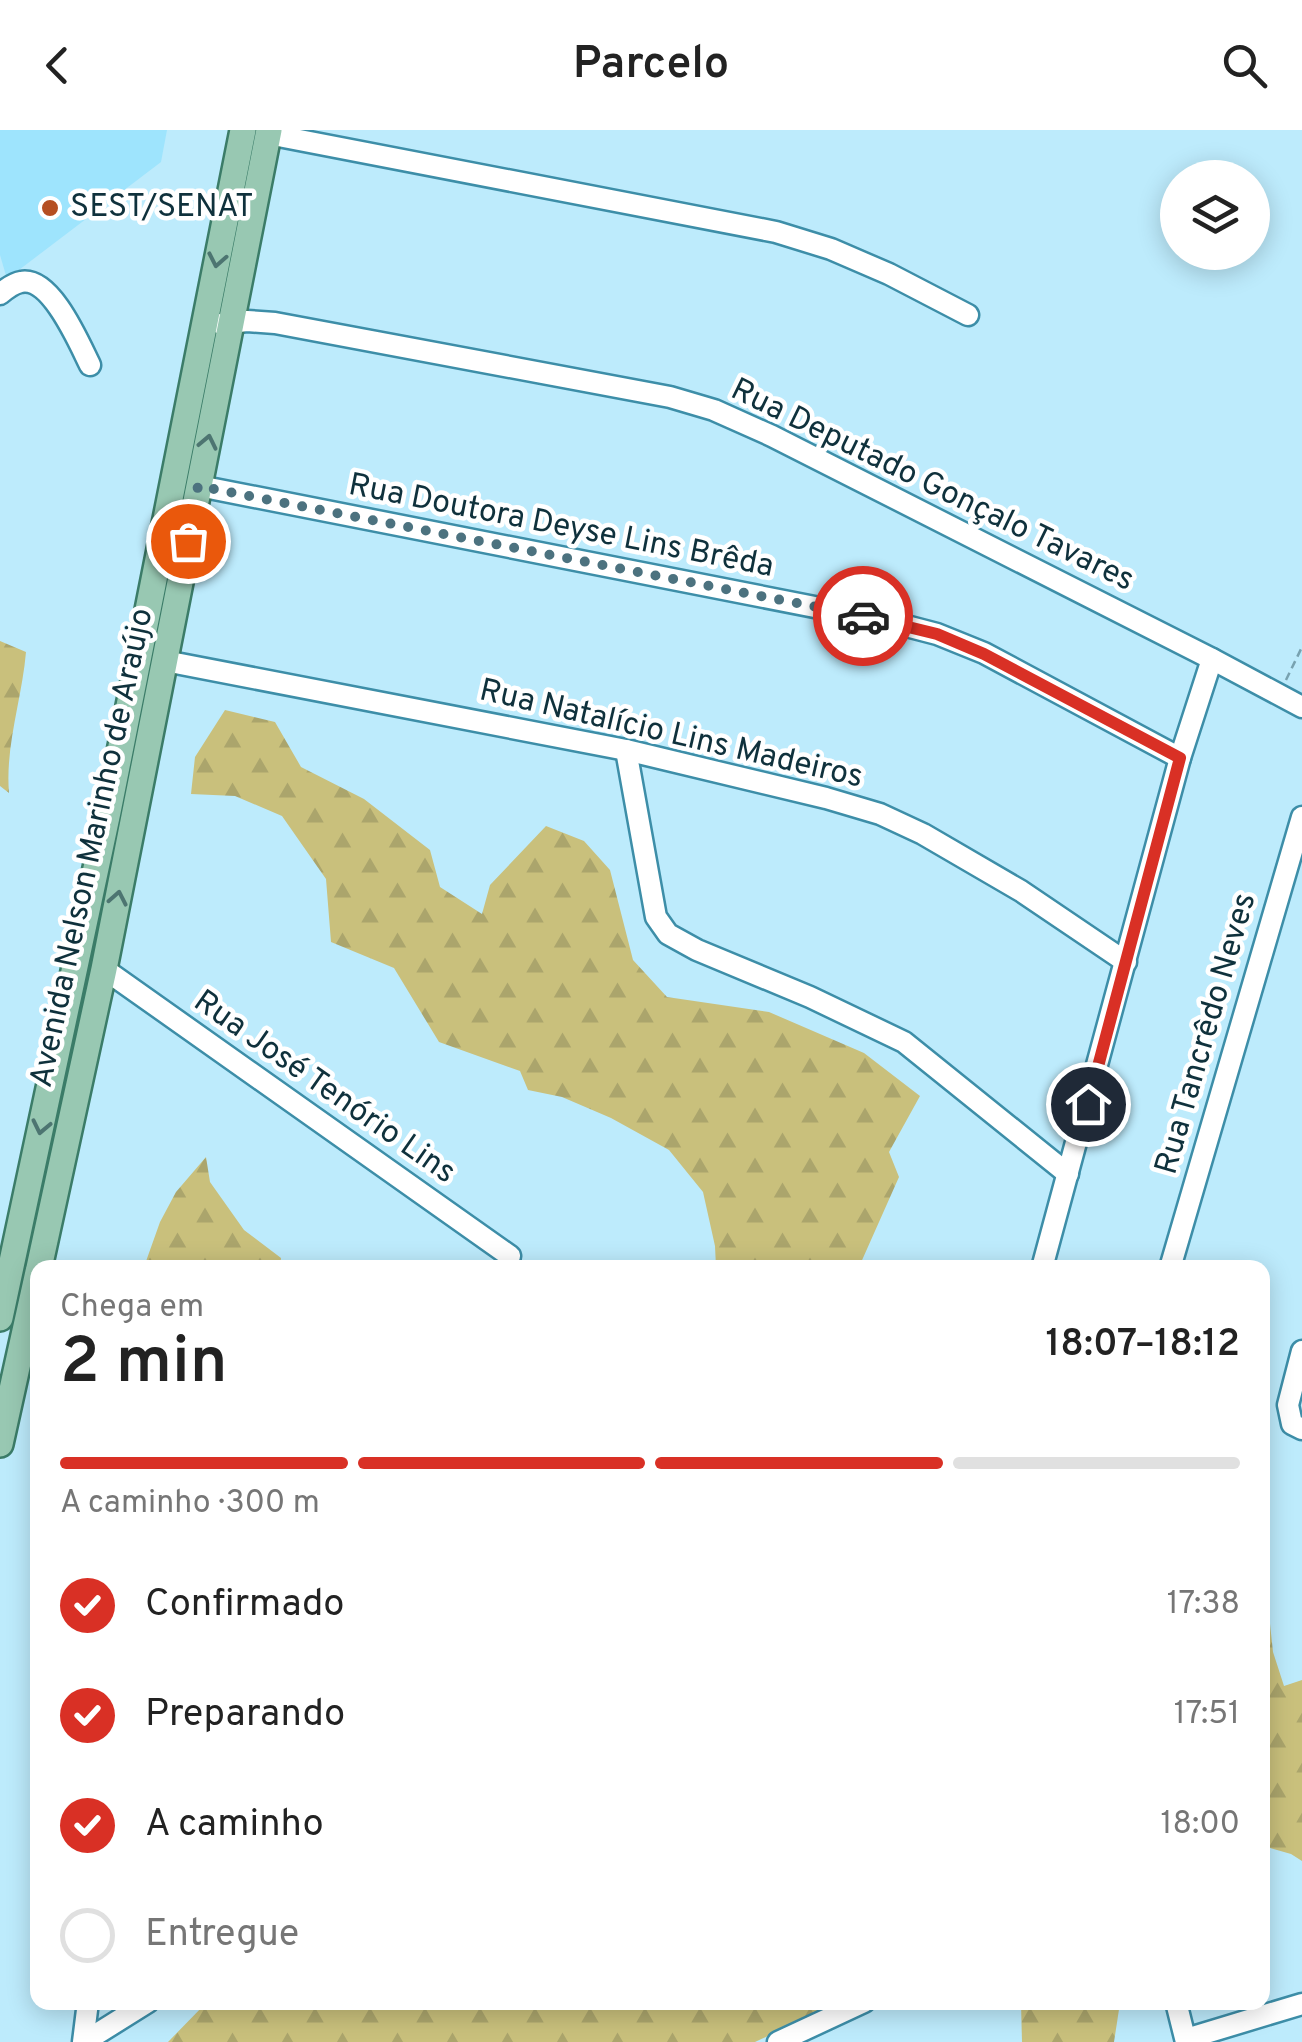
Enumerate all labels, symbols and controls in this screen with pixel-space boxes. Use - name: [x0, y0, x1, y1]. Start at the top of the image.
- text: Parcelo: [573, 37, 729, 94]
- icon: back: [30, 38, 85, 93]
- icon: search: [1217, 38, 1272, 93]
- map controls: [1160, 160, 1270, 270]
- button: layers: [1160, 160, 1270, 270]
- place label: SEST/SENAT: [70, 188, 254, 228]
- marker: SEST/SENAT: [39, 197, 61, 219]
- one-way arrow: [208, 251, 229, 268]
- street label: Rua Deputado Gonçalo Tavares: [724, 371, 1140, 601]
- one-way arrow: [196, 434, 217, 451]
- street label: Rua Doutora Deyse Lins Brêda: [345, 466, 777, 588]
- pin: [146, 499, 231, 584]
- icon: bag: [161, 514, 216, 569]
- courier: [813, 566, 913, 666]
- icon: car: [836, 589, 891, 644]
- street label: Avenida Nelson Marinho de Araújo: [23, 605, 163, 1091]
- street label: Rua Natalício Lins Madeiros: [475, 671, 867, 799]
- street label: Rua Tancrêdo Neves: [1148, 889, 1266, 1179]
- one-way arrow: [107, 890, 128, 907]
- street label: Rua José Tenório Lins: [185, 982, 463, 1194]
- pin: [1046, 1062, 1131, 1147]
- icon: home: [1061, 1077, 1116, 1132]
- one-way arrow: [31, 1118, 52, 1135]
- text: Chega em: [60, 1288, 204, 1328]
- text: 18:07–18:12: [1045, 1321, 1240, 1370]
- text: 2 min: [60, 1324, 228, 1406]
- text: A caminho · 300 m: [60, 1484, 320, 1524]
- icon: check: [60, 1578, 115, 1633]
- text: Confirmado: [145, 1581, 345, 1630]
- text: 17:38: [1167, 1585, 1240, 1625]
- icon: check: [60, 1688, 115, 1743]
- text: Preparando: [145, 1691, 345, 1740]
- text: 17:51: [1174, 1695, 1240, 1735]
- icon: check: [60, 1798, 115, 1853]
- text: A caminho: [145, 1801, 324, 1850]
- text: 18:00: [1160, 1805, 1240, 1845]
- text: Entregue: [145, 1911, 299, 1960]

